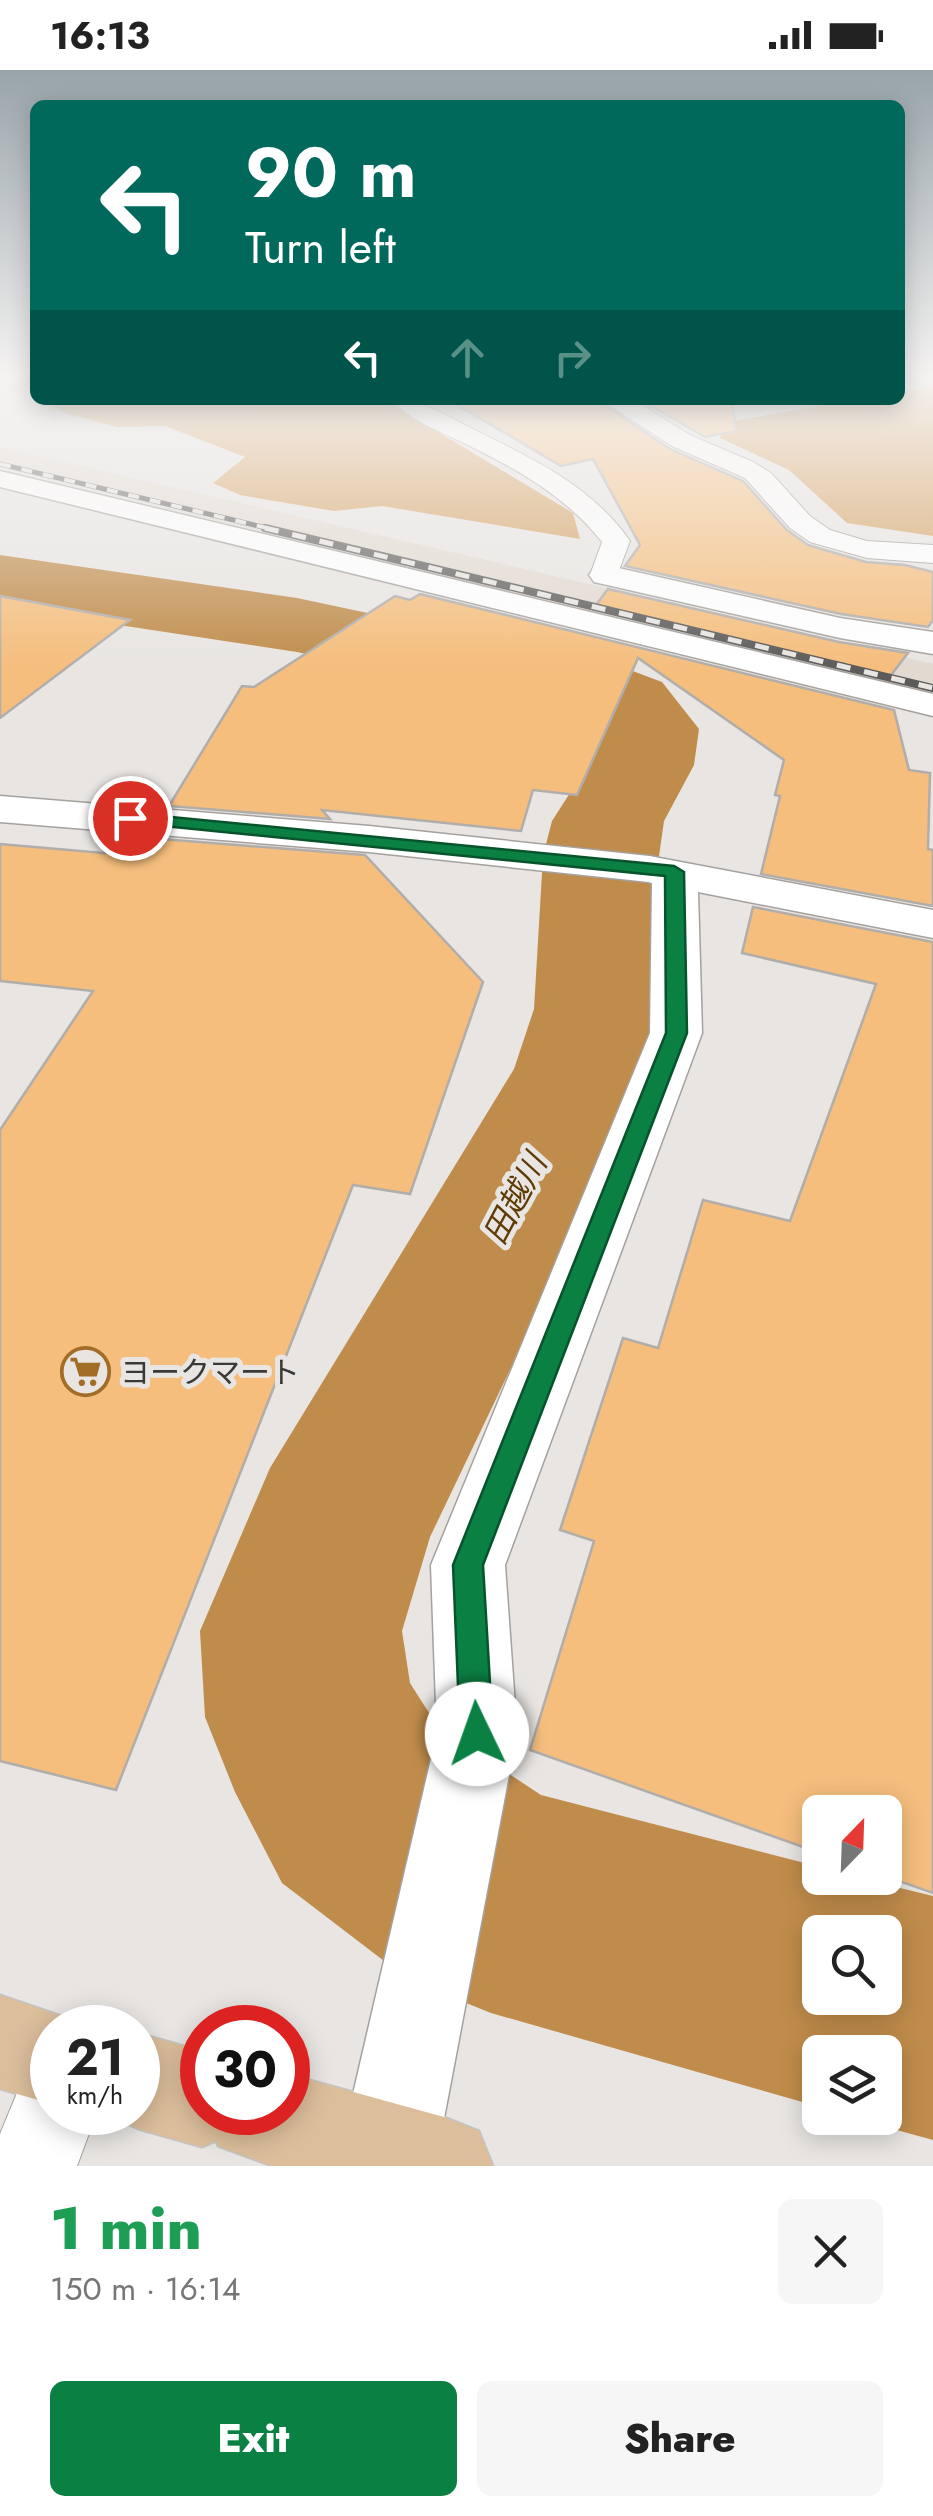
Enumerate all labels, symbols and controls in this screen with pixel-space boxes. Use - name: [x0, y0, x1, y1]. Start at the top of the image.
- text: 16:13: [50, 8, 150, 63]
- text: 90 m: [245, 122, 417, 223]
- icon: left: [80, 140, 210, 270]
- text: Turn left: [245, 215, 396, 280]
- icon: left: [335, 330, 390, 385]
- icon: ahead: [440, 330, 495, 385]
- icon: right: [545, 330, 600, 385]
- pin: [88, 776, 173, 861]
- icon: arrive: [103, 791, 158, 846]
- water label: 田越川: [472, 1143, 559, 1252]
- supermarket icon: ヨークマート: [59, 1346, 111, 1398]
- place label: ヨークマート: [120, 1351, 300, 1394]
- position arrow: [425, 1682, 529, 1786]
- north arrow: [802, 1795, 902, 1895]
- map controls: [802, 1795, 902, 2135]
- button: search: [802, 1915, 902, 2015]
- speed limit sign: 30: [180, 2005, 310, 2135]
- text: 21: [66, 2021, 124, 2094]
- button: layers: [802, 2035, 902, 2135]
- text: km/h: [67, 2077, 123, 2113]
- text: 1 min: [50, 2185, 202, 2272]
- button: close: [778, 2199, 883, 2304]
- text: 150 m · 16:14: [50, 2266, 241, 2312]
- button: Exit: [50, 2381, 457, 2496]
- button: Share: [477, 2381, 883, 2496]

